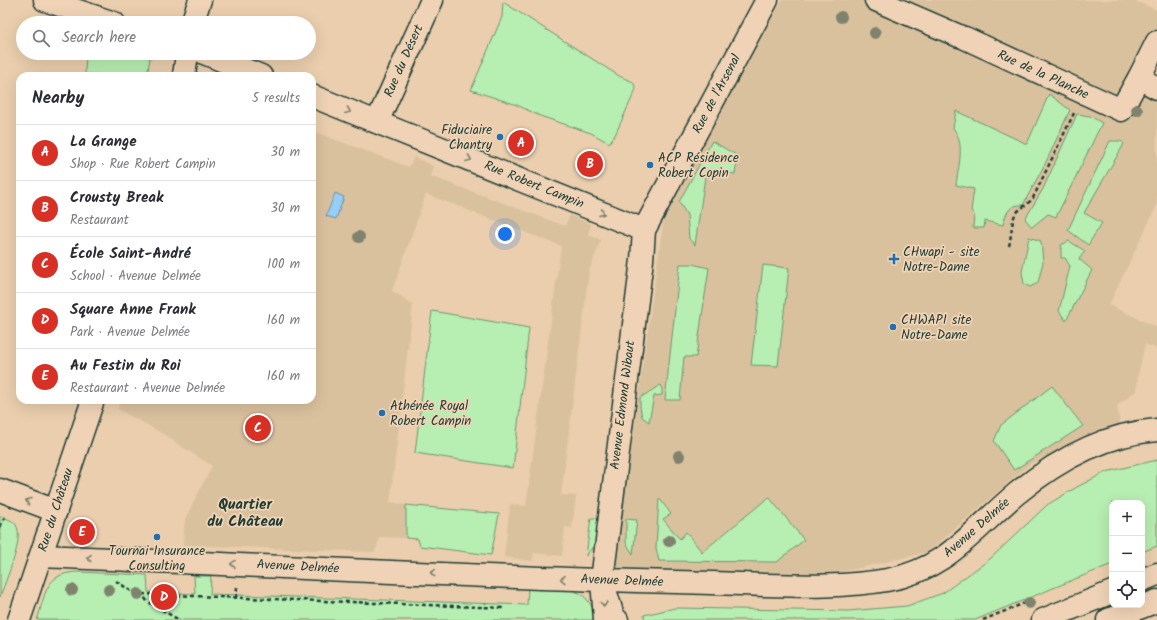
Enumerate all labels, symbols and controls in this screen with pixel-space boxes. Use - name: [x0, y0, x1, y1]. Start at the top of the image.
- search box: [16, 16, 316, 60]
- street label: Rue du Désert: [379, 20, 430, 101]
- text: Search here: [62, 26, 136, 50]
- icon: search: [30, 27, 52, 49]
- street label: Rue de la Planche: [994, 45, 1092, 105]
- street label: Rue de l'Arsenal: [687, 51, 747, 137]
- text: Nearby: [32, 85, 84, 112]
- text: 5 results: [252, 88, 300, 109]
- one-way arrow: [345, 106, 352, 114]
- place label: Fiduciaire Chantry: [441, 120, 493, 156]
- pin: A: [508, 128, 534, 158]
- text: La Grange: [70, 130, 137, 154]
- marker: Fiduciaire Chantry: [495, 132, 505, 142]
- text: A: [41, 142, 49, 163]
- text: 30 m: [271, 142, 300, 163]
- place label: ACP Résidence Robert Copin: [658, 148, 739, 184]
- pin: B: [577, 149, 603, 179]
- text: Shop · Rue Robert Campin: [70, 154, 216, 175]
- one-way arrow: [465, 155, 472, 163]
- street label: Rue Robert Campin: [481, 155, 587, 215]
- marker: ACP Résidence Robert Copin: [645, 160, 655, 170]
- text: Crousty Break: [70, 186, 163, 210]
- text: B: [41, 198, 49, 219]
- text: 30 m: [271, 198, 300, 219]
- one-way arrow: [598, 208, 606, 216]
- text: Restaurant: [70, 210, 129, 231]
- your location: [495, 224, 515, 244]
- text: École Saint-André: [70, 242, 190, 266]
- place label: CHwapi - site Notre-Dame: [903, 242, 980, 278]
- marker: CHwapi - site Notre-Dame: [888, 253, 900, 265]
- text: C: [41, 254, 49, 275]
- text: 100 m: [267, 254, 300, 275]
- text: School · Avenue Delmée: [70, 266, 201, 287]
- text: Square Anne Frank: [70, 298, 196, 322]
- text: D: [41, 310, 49, 331]
- text: 160 m: [267, 310, 300, 331]
- place label: CHWAPI site Notre-Dame: [901, 310, 972, 346]
- text: Park · Avenue Delmée: [70, 322, 190, 343]
- marker: CHWAPI site Notre-Dame: [888, 322, 898, 332]
- street label: Avenue Edmond Wibaut: [605, 338, 641, 471]
- text: Au Festin du Roi: [70, 354, 181, 378]
- text: E: [41, 366, 49, 387]
- text: 160 m: [267, 366, 300, 387]
- text: Restaurant · Avenue Delmée: [70, 378, 225, 399]
- place label: Athénée Royal Robert Campin: [390, 396, 471, 432]
- marker: Athénée Royal Robert Campin: [377, 408, 387, 418]
- pin: C: [245, 413, 271, 443]
- street label: Rue du Château: [33, 465, 80, 555]
- district label: Quartier du Château: [207, 493, 284, 534]
- street label: Avenue Delmée: [939, 493, 1015, 563]
- one-way arrow: [24, 497, 31, 505]
- map controls: [1109, 500, 1145, 608]
- button: +: [1109, 500, 1145, 536]
- pin: E: [69, 517, 95, 547]
- marker: Tournai Insurance Consulting: [152, 532, 162, 542]
- button: −: [1109, 536, 1145, 572]
- place label: Tournai Insurance Consulting: [109, 541, 205, 577]
- one-way arrow: [86, 553, 92, 562]
- street label: Avenue Delmée: [256, 554, 340, 580]
- one-way arrow: [230, 560, 236, 568]
- one-way arrow: [430, 569, 436, 577]
- street label: Avenue Delmée: [580, 569, 664, 593]
- button: locate: [1109, 572, 1145, 608]
- one-way arrow: [560, 574, 566, 583]
- pin: D: [151, 582, 177, 612]
- one-way arrow: [599, 601, 608, 607]

